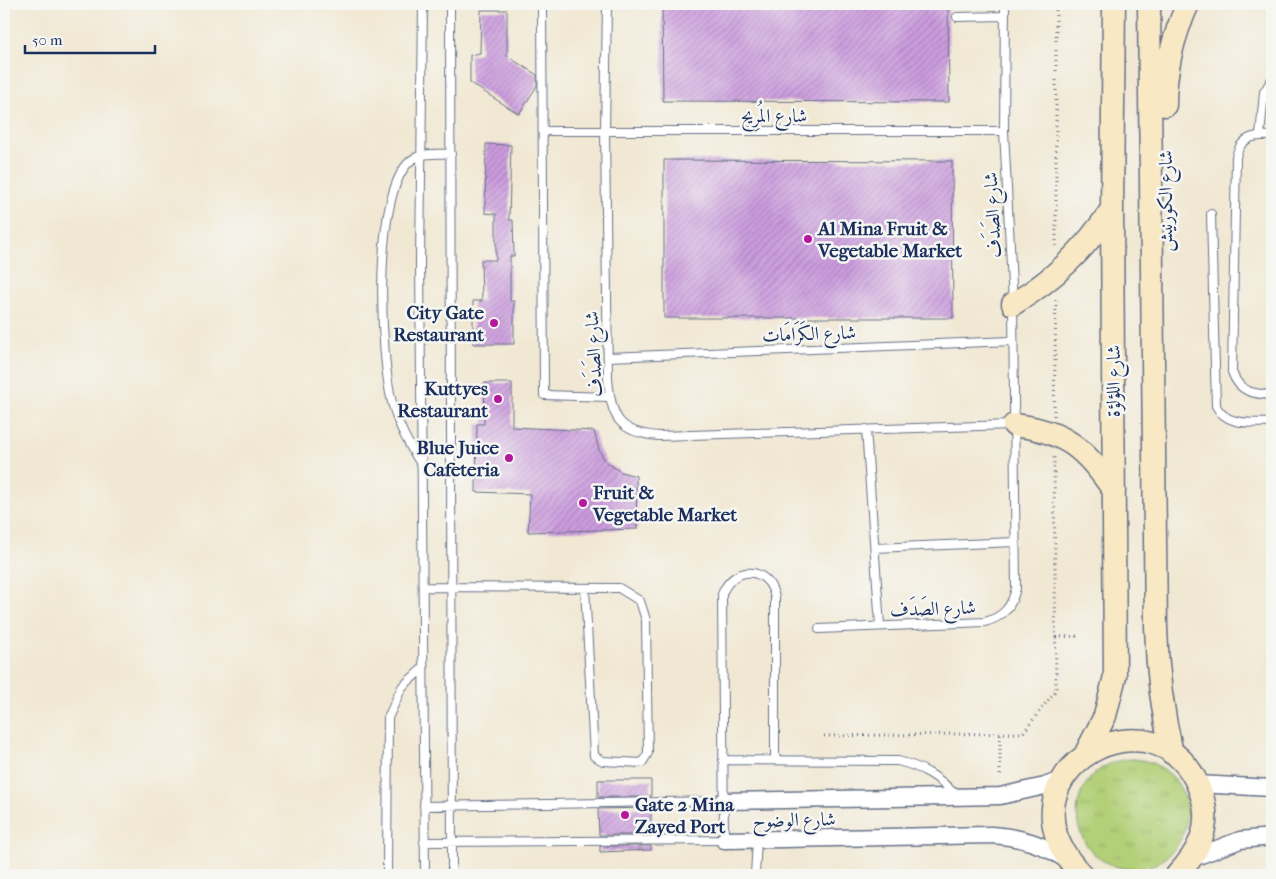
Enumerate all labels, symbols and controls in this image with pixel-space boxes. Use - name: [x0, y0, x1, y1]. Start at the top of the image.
- scale bar: [25, 22, 155, 54]
- text: 50 m: [32, 31, 63, 49]
- street label: شارع المُرِيح: [741, 100, 807, 132]
- street label: شارع الكورنيش: [1155, 150, 1181, 252]
- street label: شارع الصَدَف: [977, 171, 1010, 259]
- place label: Al Mina Fruit & Vegetable Market: [817, 218, 962, 262]
- marker: Al Mina Fruit & Vegetable Market: [802, 233, 814, 245]
- place label: City Gate Restaurant: [393, 302, 485, 346]
- street label: شارع الصَدَف: [578, 310, 611, 398]
- marker: City Gate Restaurant: [488, 317, 500, 329]
- street label: شارع الكَرَامَات: [762, 318, 857, 351]
- street label: شارع اللؤلؤة: [1103, 345, 1129, 417]
- place label: Kuttyes Restaurant: [397, 378, 488, 422]
- marker: Kuttyes Restaurant: [492, 393, 504, 405]
- place label: Blue Juice Cafeteria: [417, 437, 500, 481]
- marker: Blue Juice Cafeteria: [503, 452, 515, 464]
- place label: Fruit & Vegetable Market: [592, 482, 737, 526]
- marker: Fruit & Vegetable Market: [577, 497, 589, 509]
- street label: شارع الصَدَف: [890, 594, 976, 625]
- place label: Gate 2 Mina Zayed Port: [635, 794, 735, 838]
- street label: شارع الوضوح: [752, 808, 836, 838]
- marker: Gate 2 Mina Zayed Port: [619, 809, 631, 821]

